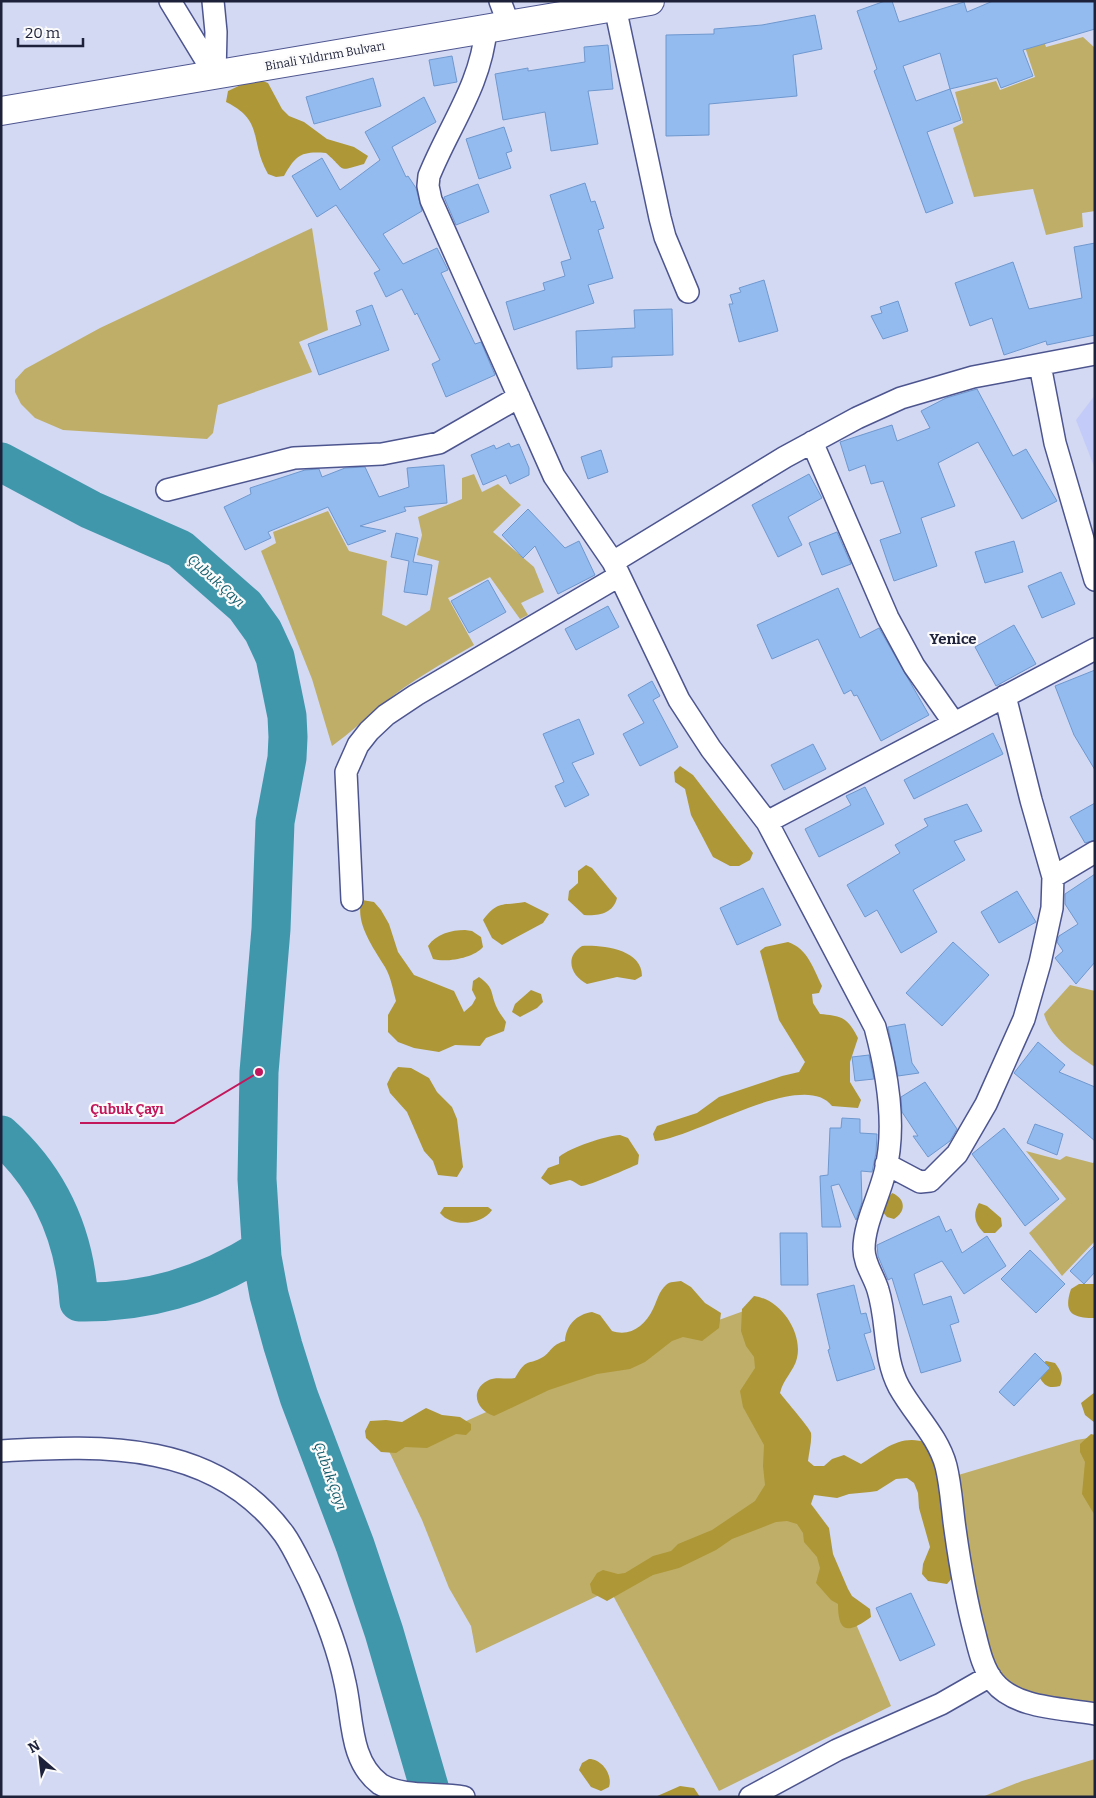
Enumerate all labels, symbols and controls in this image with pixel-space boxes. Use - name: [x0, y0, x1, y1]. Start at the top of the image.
- scale bar: [18, 15, 82, 47]
- text: 20 m: [25, 24, 61, 42]
- street label: Binali Yıldırım Bulvarı: [264, 38, 386, 73]
- water label: Çubuk Çayı: [184, 551, 248, 611]
- district label: Yenice: [929, 630, 977, 648]
- callout: Çubuk Çayı: [80, 1094, 174, 1123]
- text: Çubuk Çayı: [90, 1101, 164, 1118]
- water label: Çubuk Çayı: [310, 1440, 350, 1512]
- north arrow: [15, 1733, 65, 1783]
- text: N: [25, 1737, 43, 1757]

